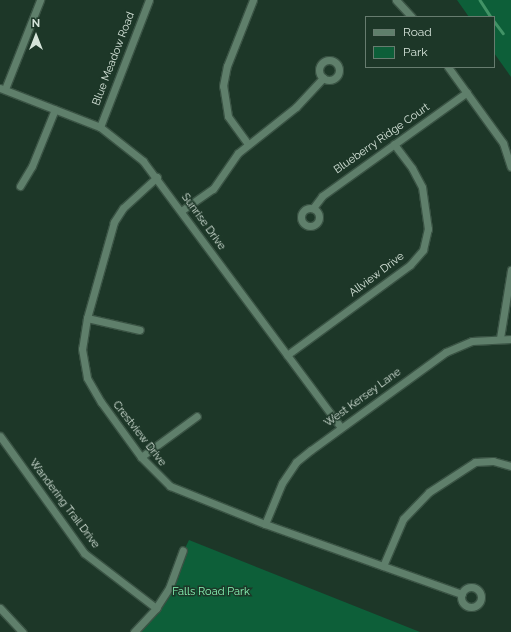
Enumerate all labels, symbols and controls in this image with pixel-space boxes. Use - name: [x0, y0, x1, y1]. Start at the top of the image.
- street label: Blue Meadow Road: [90, 10, 138, 108]
- north arrow: [16, 16, 56, 56]
- legend: [365, 16, 495, 68]
- text: N: [32, 17, 40, 30]
- text: Road: [403, 25, 432, 39]
- text: Park: [403, 45, 428, 59]
- street label: Blueberry Ridge Court: [332, 101, 432, 177]
- street label: Sunrise Drive: [178, 191, 228, 253]
- street label: Allview Drive: [347, 250, 407, 300]
- street label: West Kersey Lane: [322, 366, 404, 430]
- street label: Crestview Drive: [109, 399, 169, 469]
- street label: Wandering Trail Drive: [26, 457, 102, 551]
- park label: Falls Road Park: [172, 585, 250, 599]

